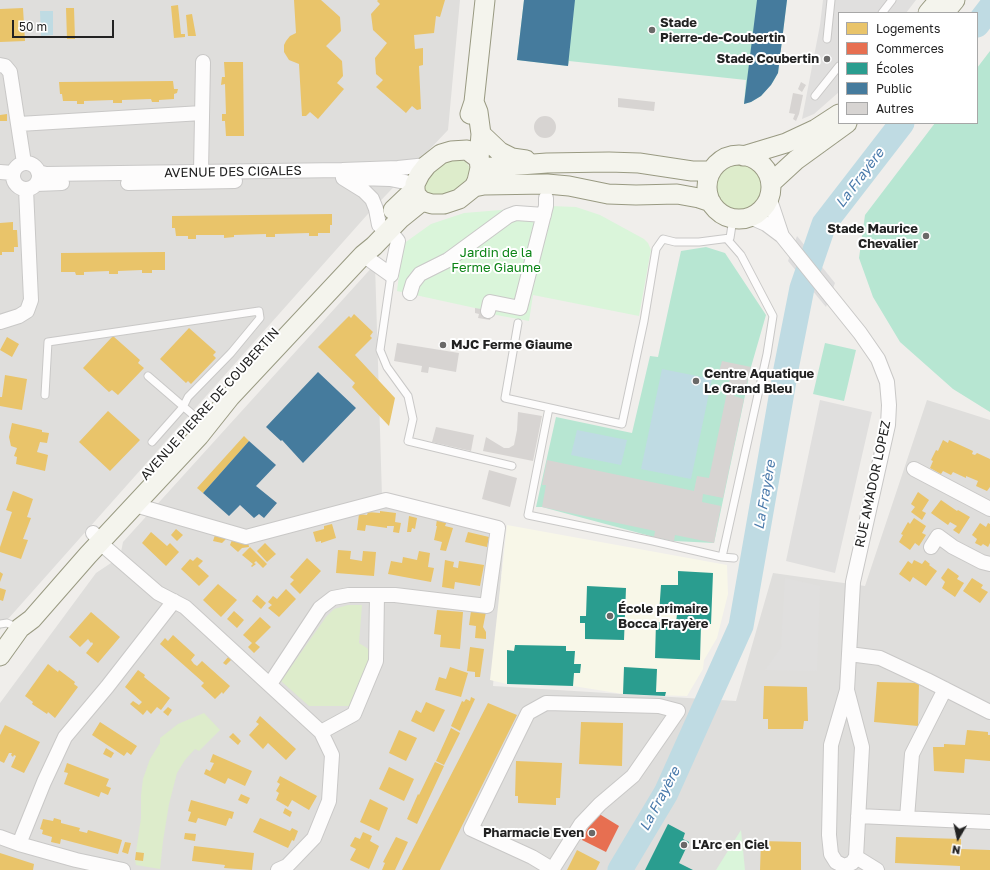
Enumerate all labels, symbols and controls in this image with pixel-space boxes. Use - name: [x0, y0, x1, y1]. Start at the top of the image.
- scale bar: [14, 12, 116, 38]
- legend: [838, 12, 978, 124]
- place label: Stade Pierre-de-Coubertin: [660, 15, 785, 46]
- text: 50 m: [19, 19, 47, 34]
- text: Logements: [876, 21, 940, 36]
- marker: Stade Pierre-de-Coubertin: [647, 25, 657, 35]
- text: Commerces: [876, 41, 944, 56]
- place label: Stade Coubertin: [716, 51, 819, 67]
- marker: Stade Coubertin: [822, 54, 832, 64]
- text: Écoles: [876, 61, 914, 76]
- text: Public: [876, 81, 912, 96]
- text: Autres: [876, 101, 914, 116]
- water label: La Frayère: [832, 145, 888, 211]
- street label: AVENUE DES CIGALES: [164, 163, 302, 181]
- place label: Stade Maurice Chevalier: [827, 221, 918, 252]
- marker: Stade Maurice Chevalier: [921, 231, 931, 241]
- park label: Jardin de la Ferme Giaume: [451, 245, 541, 276]
- street label: AVENUE PIERRE DE COUBERTIN: [137, 325, 283, 483]
- place label: MJC Ferme Giaume: [451, 337, 573, 353]
- marker: MJC Ferme Giaume: [438, 340, 448, 350]
- place label: Centre Aquatique Le Grand Bleu: [704, 366, 814, 397]
- marker: Centre Aquatique Le Grand Bleu: [691, 376, 701, 386]
- street label: RUE AMADOR LOPEZ: [852, 419, 894, 549]
- water label: La Frayère: [751, 459, 779, 531]
- place label: École primaire Bocca Frayère: [618, 601, 708, 632]
- marker: École primaire Bocca Frayère: [605, 611, 615, 621]
- water label: La Frayère: [636, 764, 684, 834]
- north arrow: [938, 818, 978, 858]
- place label: Pharmacie Even: [483, 825, 584, 841]
- marker: Pharmacie Even: [587, 828, 597, 838]
- place label: L'Arc en Ciel: [692, 837, 769, 853]
- marker: L'Arc en Ciel: [679, 840, 689, 850]
- text: N: [951, 843, 961, 857]

